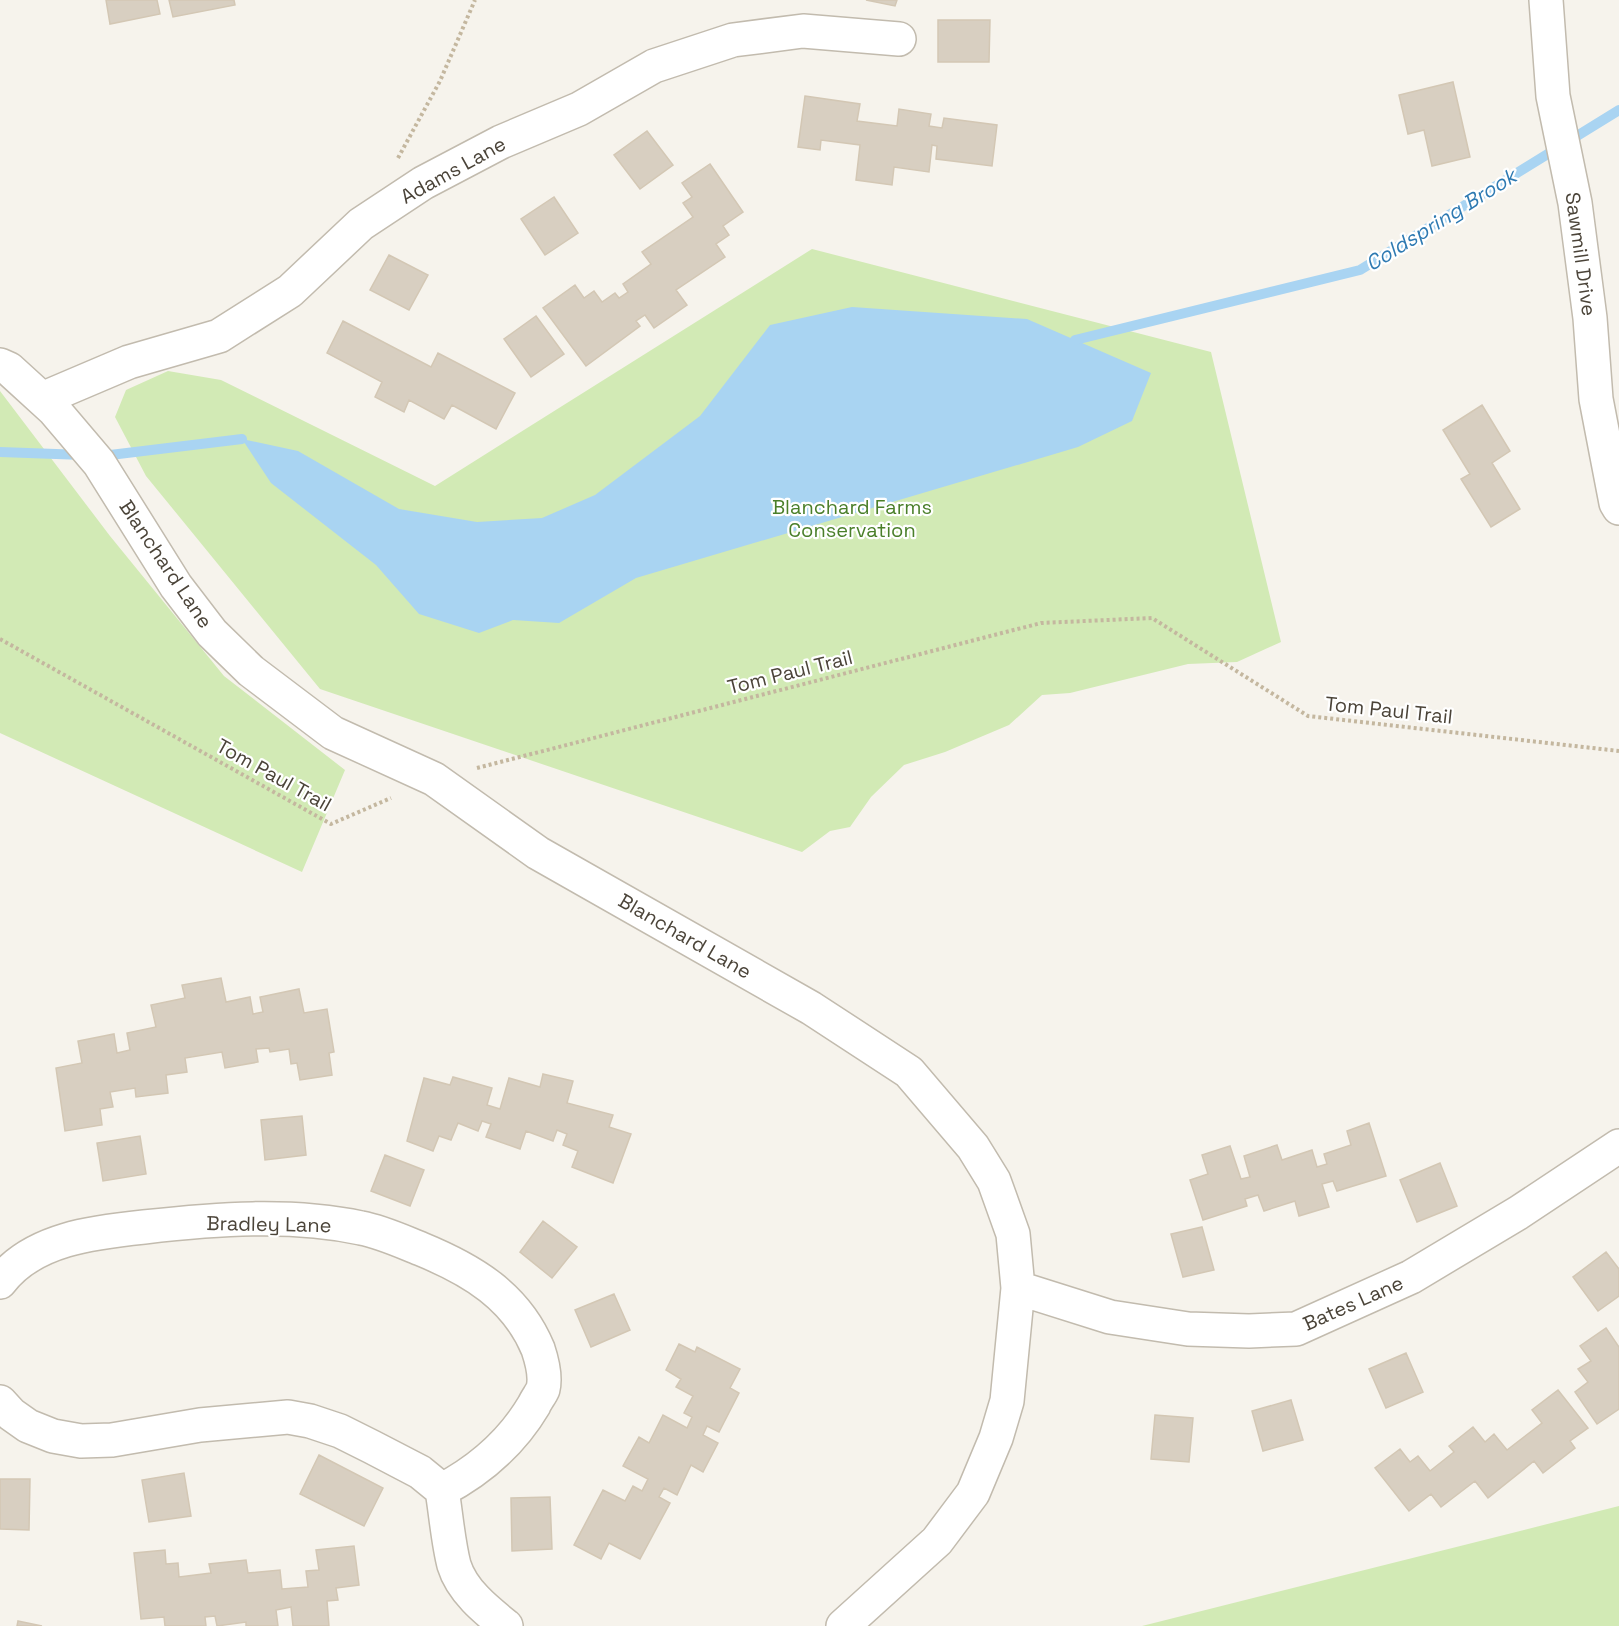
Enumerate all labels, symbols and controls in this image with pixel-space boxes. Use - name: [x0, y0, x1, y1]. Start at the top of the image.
- street label: Adams Lane: [396, 130, 510, 210]
- water label: Coldspring Brook: [1360, 161, 1524, 277]
- street label: Sawmill Drive: [1559, 191, 1603, 317]
- park label: Blanchard Farms Conservation: [772, 494, 932, 543]
- street label: Blanchard Lane: [113, 495, 219, 633]
- street label: Tom Paul Trail: [725, 644, 855, 700]
- street label: Tom Paul Trail: [1324, 690, 1454, 730]
- street label: Tom Paul Trail: [212, 733, 336, 817]
- street label: Blanchard Lane: [614, 887, 756, 985]
- street label: Bradley Lane: [206, 1210, 332, 1238]
- street label: Bates Lane: [1299, 1269, 1407, 1337]

